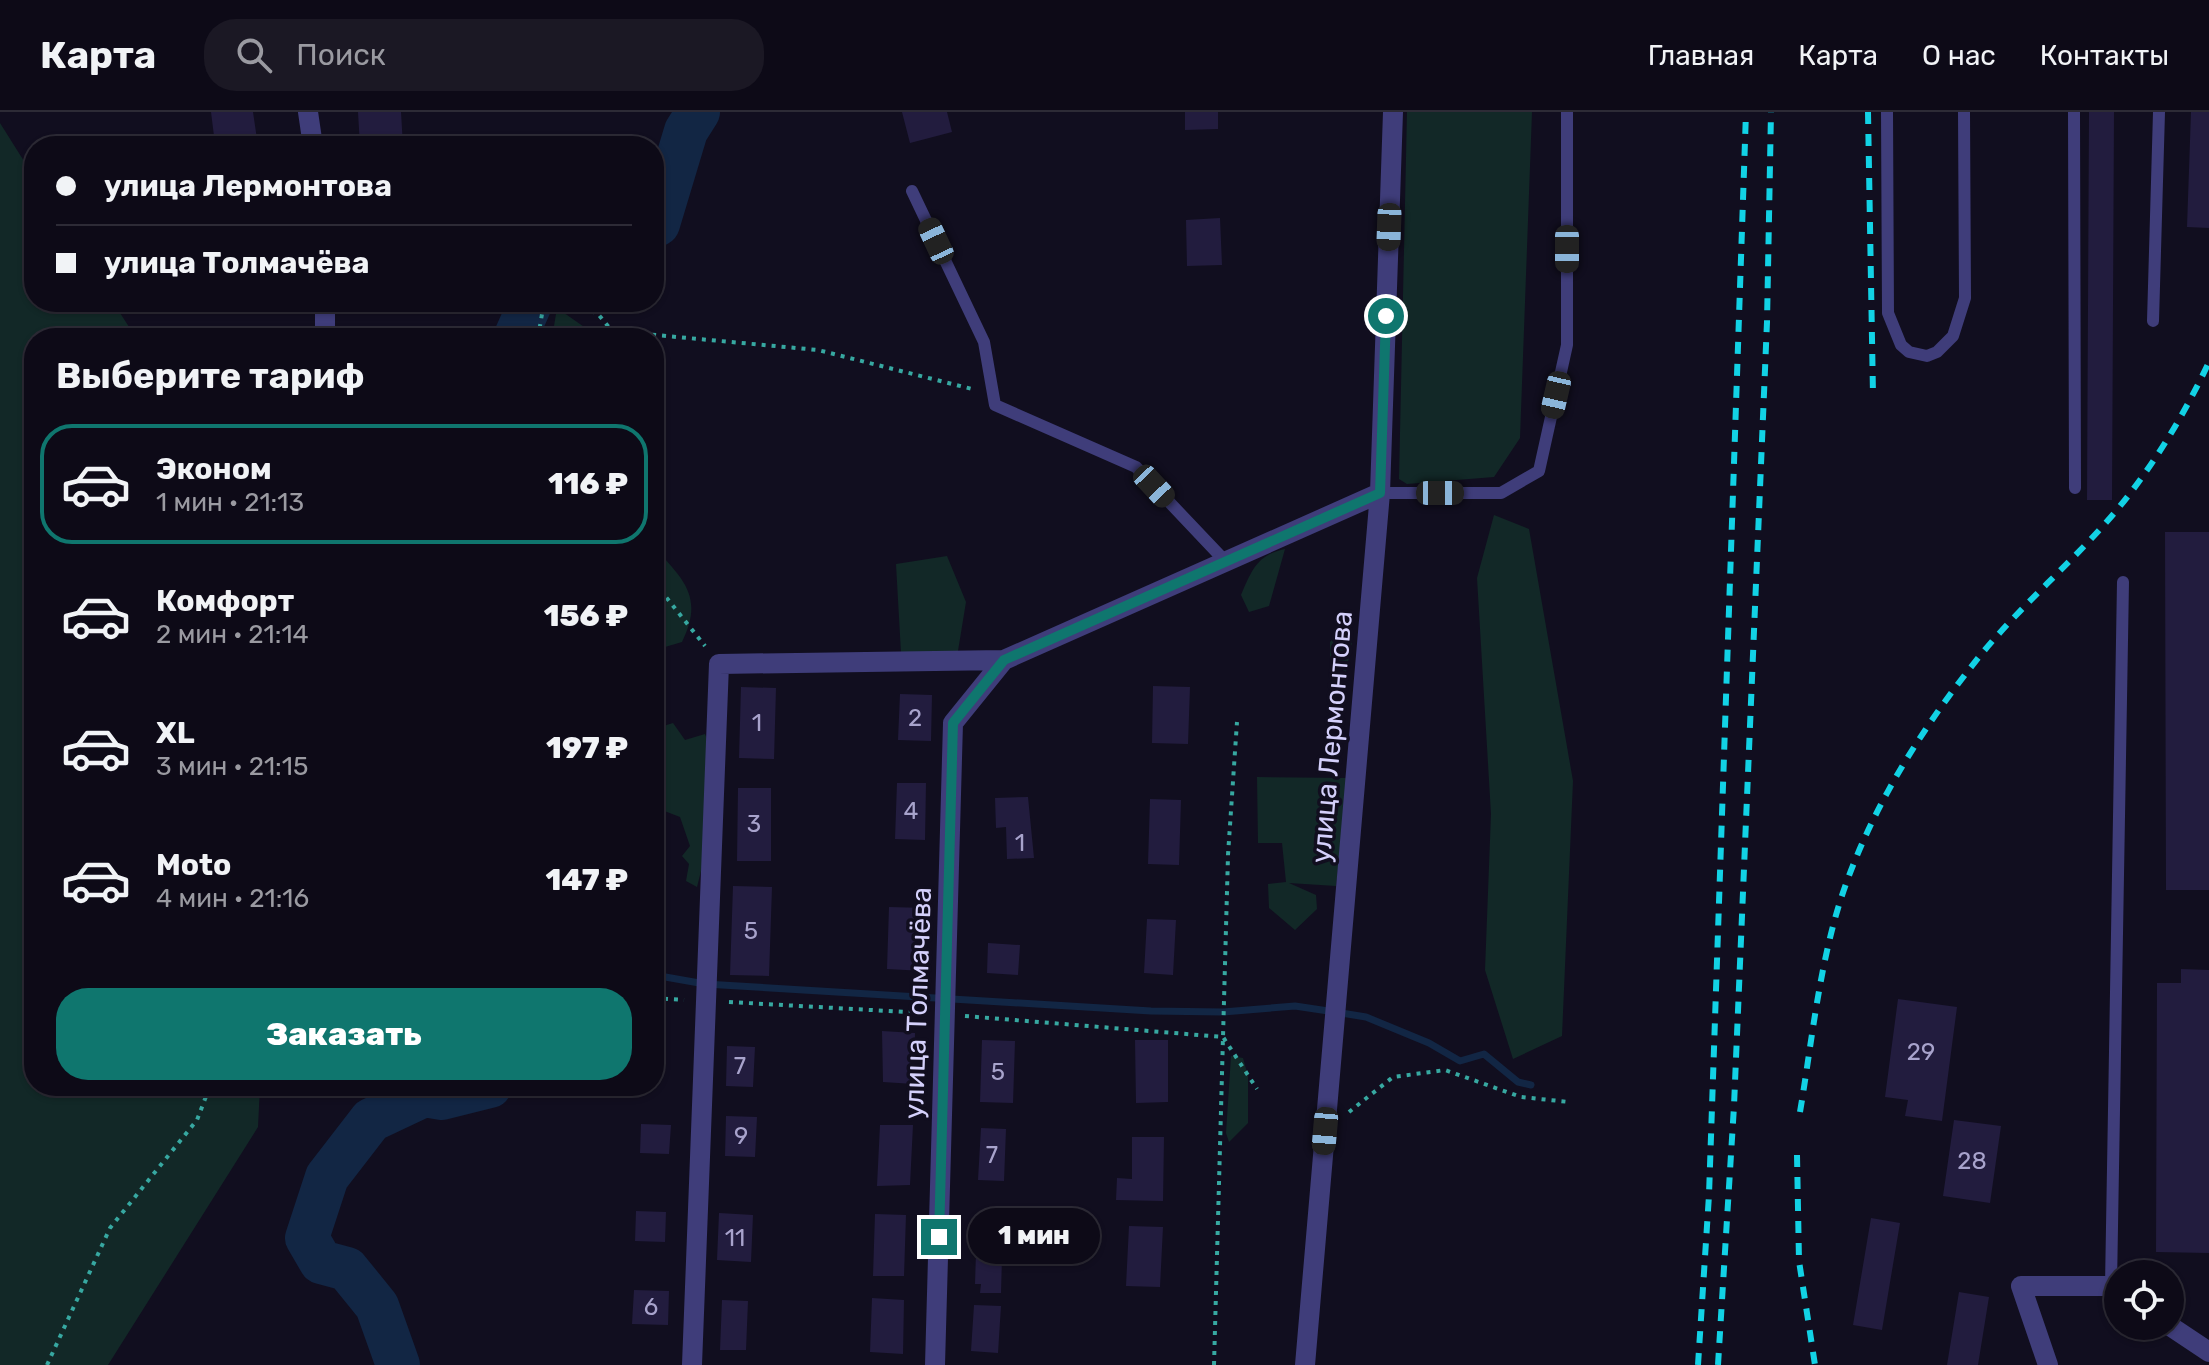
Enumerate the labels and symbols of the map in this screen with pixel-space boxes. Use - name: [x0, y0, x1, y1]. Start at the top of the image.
- car: [1376, 203, 1402, 251]
- car: [915, 214, 957, 268]
- car: [1555, 225, 1579, 273]
- route start: [1368, 298, 1404, 334]
- car: [1539, 369, 1573, 421]
- car: [1129, 460, 1179, 512]
- car: [1416, 481, 1464, 505]
- street label: улица Лермонтова: [1304, 609, 1359, 865]
- house number: 2: [908, 704, 922, 732]
- house number: 1: [752, 709, 762, 737]
- house number: 4: [904, 797, 919, 825]
- house number: 3: [747, 810, 761, 838]
- house number: 1: [1015, 829, 1025, 857]
- street label: улица Толмачёва: [897, 886, 938, 1120]
- house number: 5: [744, 917, 758, 945]
- house number: 29: [1907, 1038, 1935, 1066]
- house number: 7: [734, 1052, 746, 1080]
- house number: 5: [991, 1058, 1005, 1086]
- car: [1311, 1106, 1339, 1156]
- house number: 9: [734, 1122, 748, 1150]
- house number: 7: [986, 1141, 998, 1169]
- house number: 28: [1957, 1147, 1987, 1175]
- callout: 1 мин: [967, 1209, 1099, 1265]
- route end: [921, 1219, 957, 1255]
- house number: 11: [725, 1224, 745, 1252]
- house number: 6: [644, 1293, 658, 1321]

